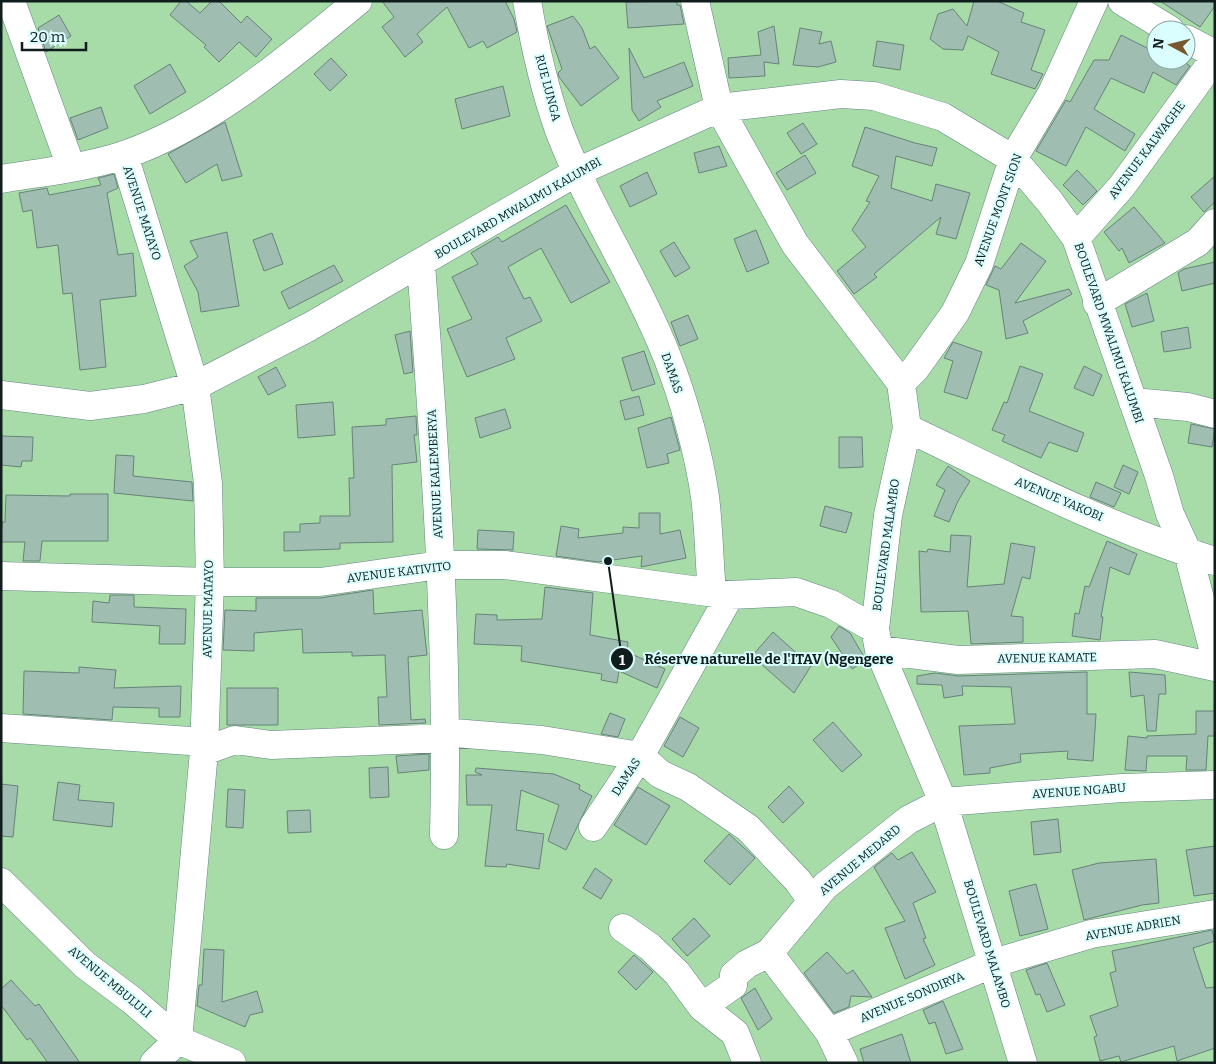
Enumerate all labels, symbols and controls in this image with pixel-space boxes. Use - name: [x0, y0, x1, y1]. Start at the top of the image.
- scale bar: [22, 20, 86, 52]
- north arrow: [1146, 20, 1196, 70]
- text: 20 m: [30, 28, 66, 46]
- text: N: [1149, 37, 1168, 50]
- street label: RUE LUNGA: [532, 53, 564, 123]
- street label: AVENUE KALWAGHE: [1106, 98, 1188, 202]
- street label: AVENUE MONT SION: [971, 151, 1025, 268]
- street label: BOULEVARD MWALIMU KALUMBI: [432, 155, 604, 261]
- street label: AVENUE MATAYO: [120, 164, 164, 262]
- street label: BOULEVARD MWALIMU KALUMBI: [1071, 241, 1147, 425]
- street label: DAMAS: [659, 351, 685, 395]
- street label: AVENUE KALEMBERYA: [425, 408, 445, 539]
- street label: AVENUE YAKOBI: [1013, 474, 1105, 524]
- street label: BOULEVARD MALAMBO: [870, 478, 902, 612]
- street label: AVENUE KATIVITO: [346, 559, 452, 585]
- street label: AVENUE MATAYO: [200, 560, 216, 658]
- callout: Réserve naturelle de l'ITAV (Ngengere: [609, 645, 903, 674]
- text: Réserve naturelle de l'ITAV (Ngengere: [645, 650, 894, 668]
- street label: AVENUE KAMATE: [997, 650, 1097, 666]
- text: 1: [619, 651, 626, 669]
- street label: DAMAS: [609, 756, 643, 798]
- street label: AVENUE NGABU: [1032, 781, 1126, 801]
- street label: AVENUE MEDARD: [816, 822, 904, 898]
- street label: BOULEVARD MALAMBO: [961, 878, 1013, 1010]
- street label: AVENUE ADRIEN: [1084, 913, 1182, 943]
- street label: AVENUE MBULULI: [66, 943, 154, 1021]
- street label: AVENUE SONDIRYA: [858, 969, 967, 1025]

